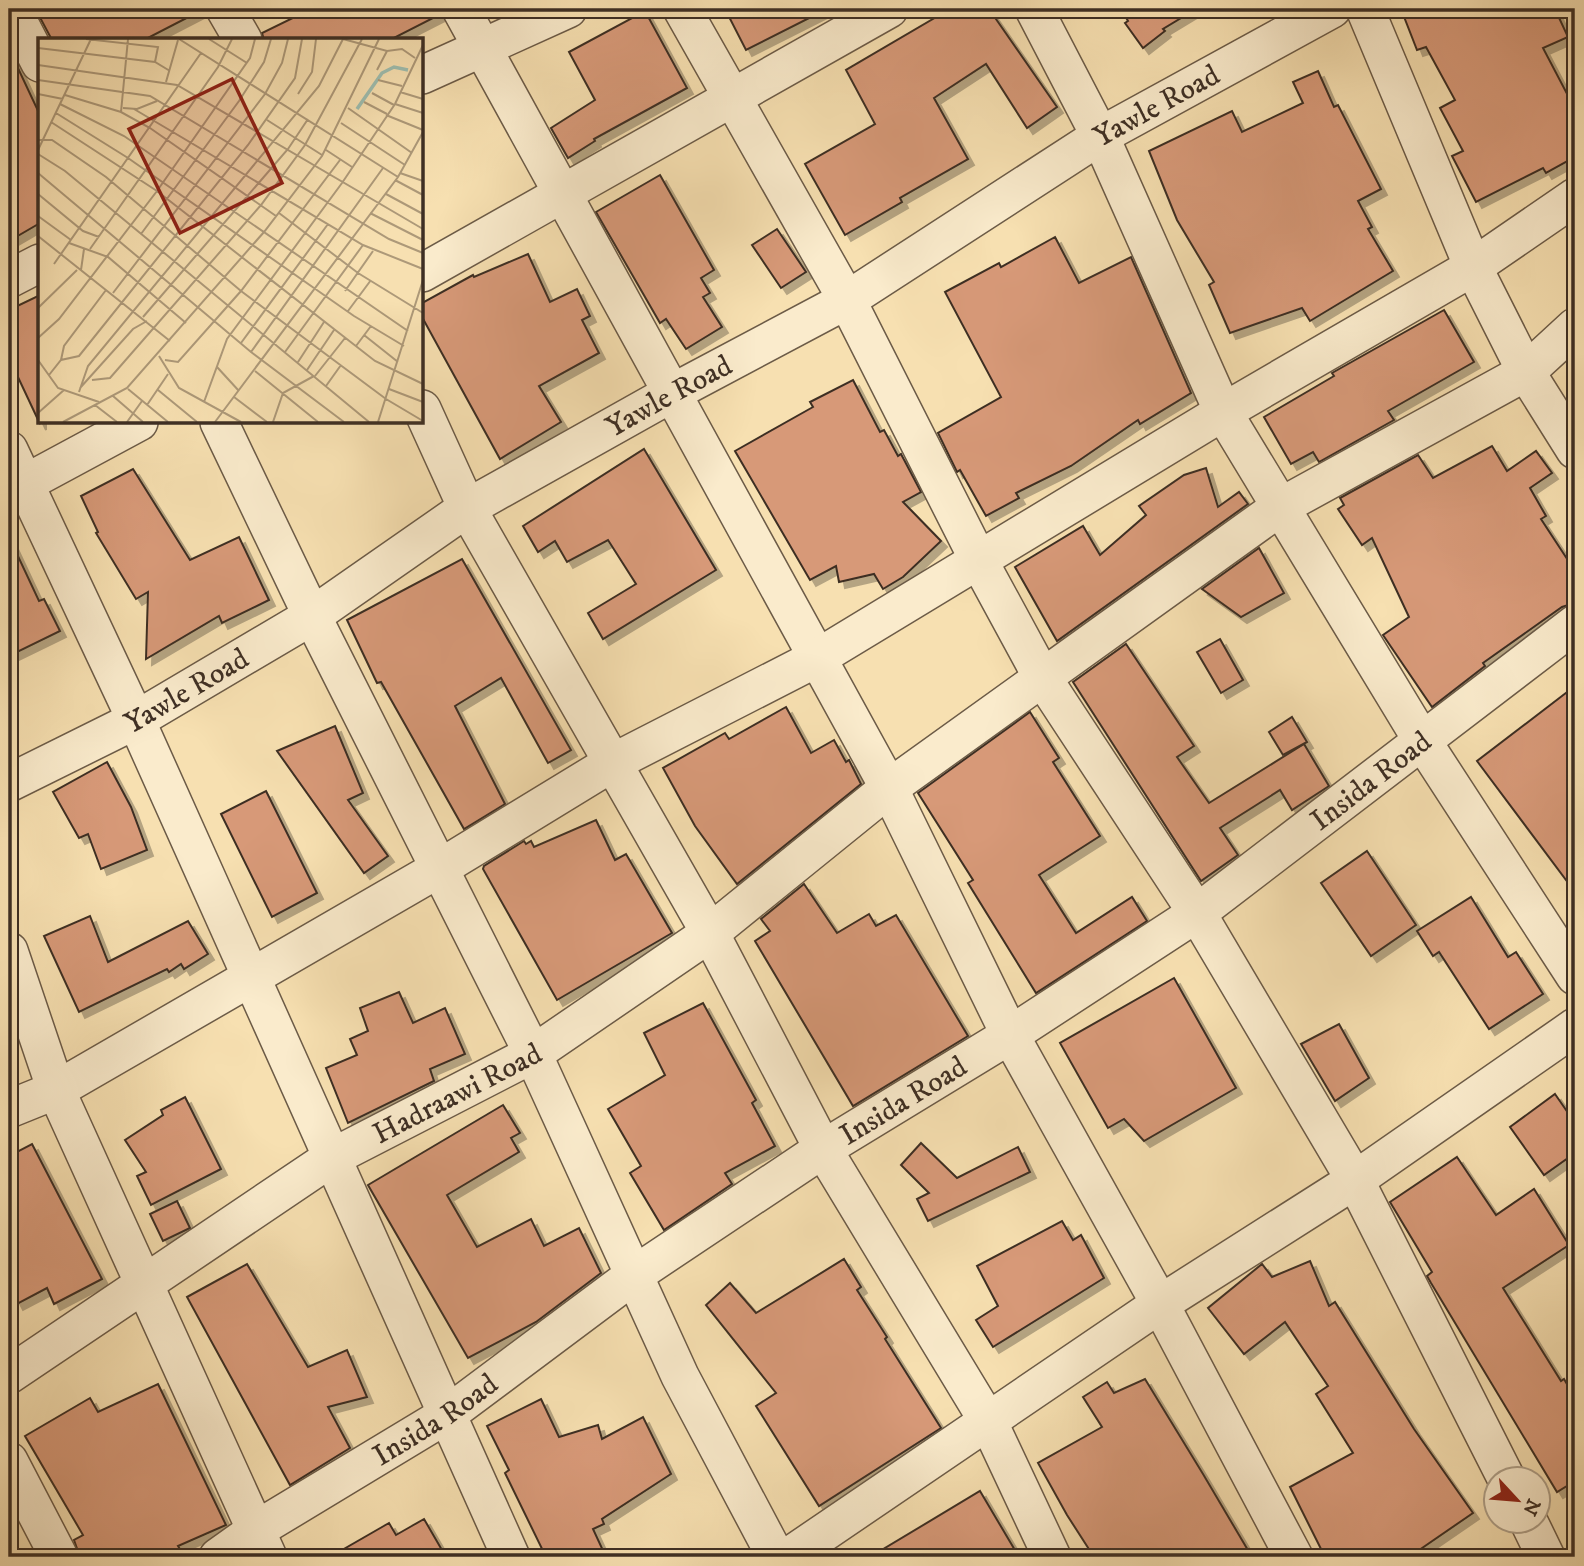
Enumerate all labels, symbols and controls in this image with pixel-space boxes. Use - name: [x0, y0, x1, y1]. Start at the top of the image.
- inset map: [38, 38, 424, 424]
- street label: Yawle Road: [1087, 57, 1227, 156]
- street label: Yawle Road: [600, 347, 739, 446]
- street label: Yawle Road: [119, 641, 256, 743]
- street label: Insida Road: [1304, 724, 1439, 839]
- street label: Hadraawi Road: [367, 1036, 548, 1153]
- street label: Insida Road: [833, 1049, 974, 1154]
- street label: Insida Road: [366, 1366, 506, 1475]
- north arrow: [1482, 1464, 1552, 1534]
- text: N: [1517, 1495, 1545, 1519]

